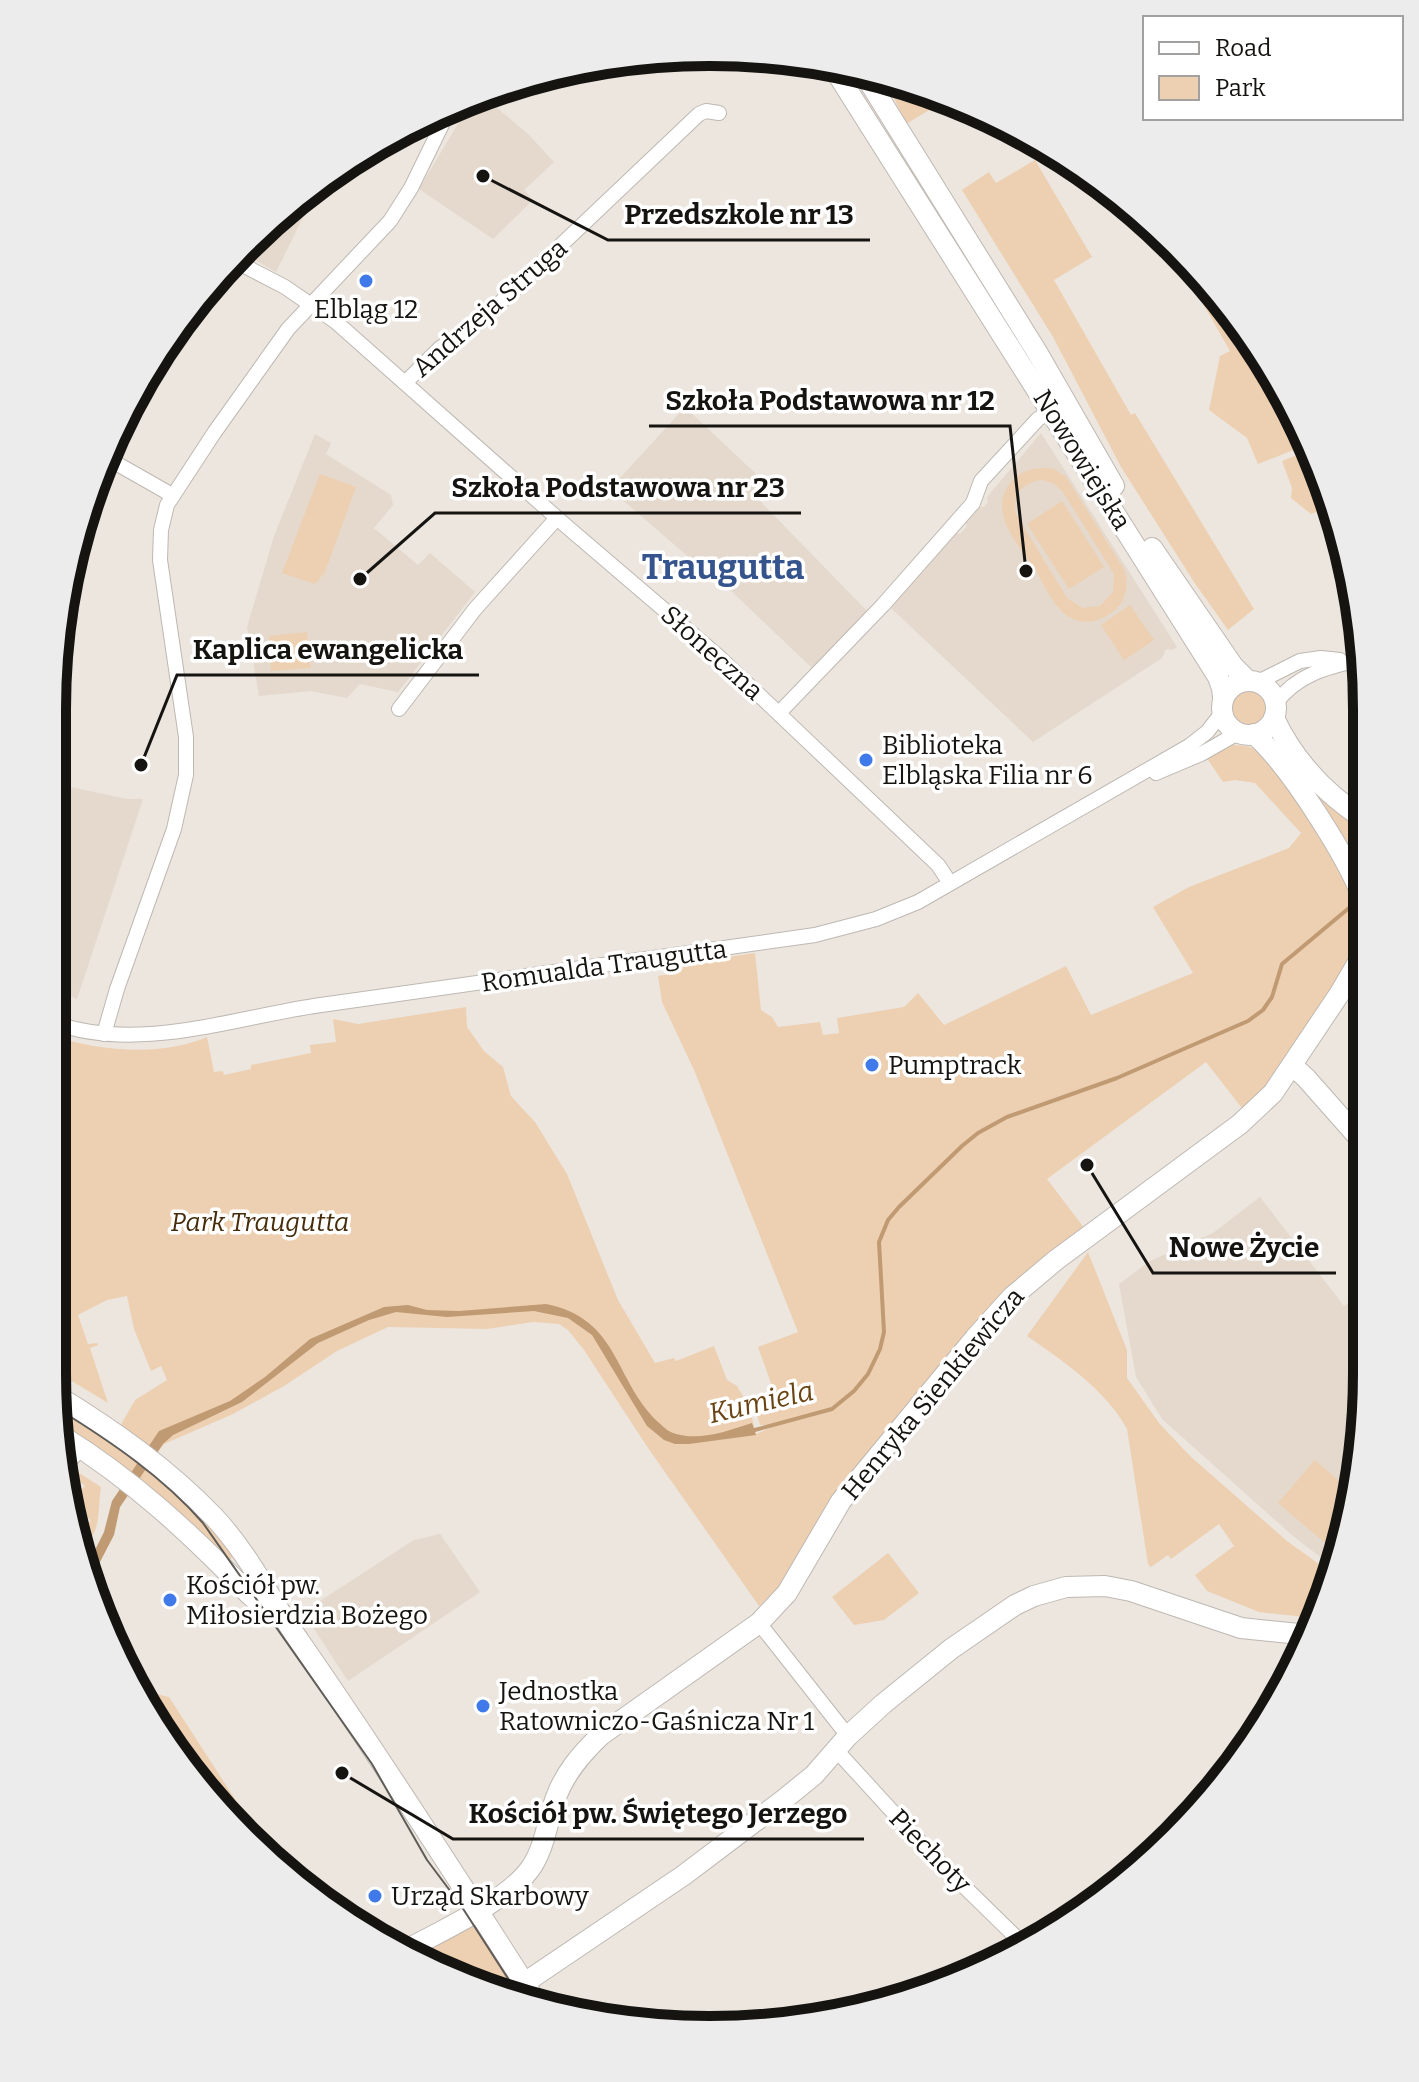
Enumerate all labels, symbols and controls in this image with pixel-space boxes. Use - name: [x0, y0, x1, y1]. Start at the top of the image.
- legend: [1143, 16, 1403, 120]
- text: Road: [1215, 34, 1271, 62]
- text: Park: [1215, 74, 1266, 102]
- callout: Przedszkole nr 13: [608, 188, 870, 240]
- text: Przedszkole nr 13: [624, 198, 854, 231]
- street label: Andrzeja Struga: [406, 232, 574, 384]
- marker: Elbląg 12: [357, 272, 375, 290]
- place label: Elbląg 12: [314, 294, 418, 325]
- callout: Szkoła Podstawowa nr 12: [649, 374, 1010, 426]
- text: Szkoła Podstawowa nr 12: [665, 384, 995, 417]
- street label: Nowowiejska: [1027, 384, 1137, 536]
- callout: Szkoła Podstawowa nr 23: [435, 461, 801, 513]
- text: Szkoła Podstawowa nr 23: [451, 471, 785, 504]
- district label: Traugutta: [642, 547, 804, 588]
- street label: Słoneczna: [655, 599, 769, 707]
- callout: Kaplica ewangelicka: [177, 623, 479, 675]
- text: Kaplica ewangelicka: [193, 633, 464, 666]
- place label: Biblioteka Elbląska Filia nr 6: [882, 730, 1093, 791]
- marker: Biblioteka Elbląska Filia nr 6: [857, 751, 875, 769]
- street label: Romualda Traugutta: [479, 933, 729, 999]
- place label: Pumptrack: [888, 1050, 1022, 1081]
- marker: Pumptrack: [863, 1056, 881, 1074]
- park label: Park Traugutta: [171, 1207, 349, 1238]
- callout: Nowe Życie: [1153, 1221, 1336, 1273]
- text: Nowe Życie: [1169, 1231, 1319, 1264]
- street label: Henryka Sienkiewicza: [835, 1282, 1031, 1506]
- water label: Kumiela: [705, 1374, 817, 1430]
- place label: Kościół pw. Miłosierdzia Bożego: [186, 1570, 428, 1631]
- marker: Kościół pw. Miłosierdzia Bożego: [161, 1591, 179, 1609]
- place label: Jednostka Ratowniczo-Gaśnicza Nr 1: [498, 1676, 815, 1737]
- marker: Jednostka Ratowniczo-Gaśnicza Nr 1: [474, 1697, 492, 1715]
- callout: Kościół pw. Świętego Jerzego: [453, 1787, 864, 1839]
- text: Kościół pw. Świętego Jerzego: [468, 1797, 848, 1830]
- street label: Piechoty: [883, 1803, 977, 1899]
- place label: Urząd Skarbowy: [391, 1881, 589, 1912]
- marker: Urząd Skarbowy: [366, 1887, 384, 1905]

